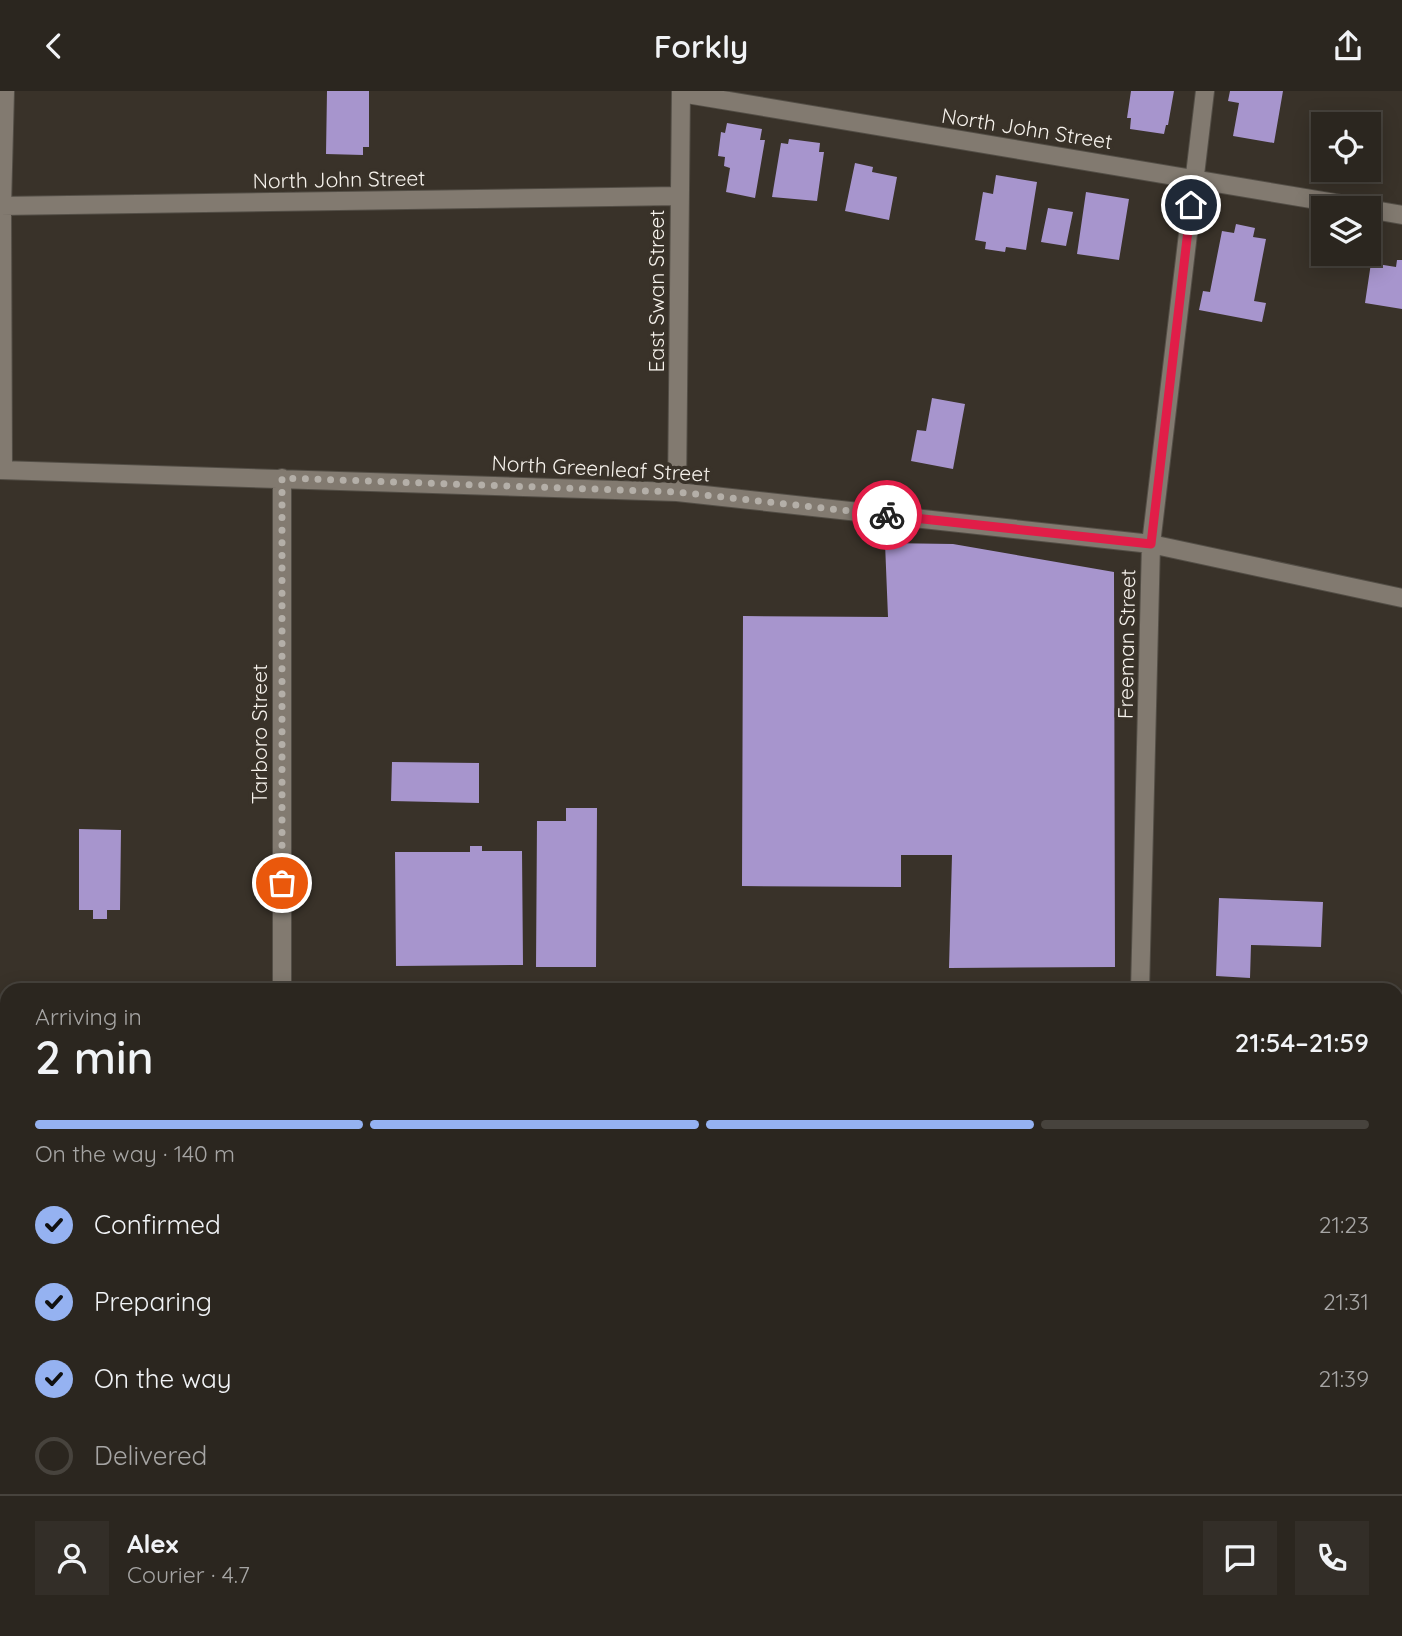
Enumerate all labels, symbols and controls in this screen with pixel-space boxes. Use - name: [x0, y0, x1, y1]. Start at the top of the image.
- text: Forkly: [654, 26, 748, 66]
- icon: back: [35, 27, 73, 65]
- icon: share: [1329, 27, 1367, 65]
- street label: North John Street: [940, 102, 1114, 154]
- map controls: [1311, 112, 1381, 266]
- button: locate: [1311, 112, 1381, 182]
- street label: North John Street: [252, 164, 426, 194]
- pin: [1161, 175, 1221, 235]
- icon: home: [1172, 186, 1210, 224]
- button: layers: [1311, 196, 1381, 266]
- street label: East Swan Street: [643, 209, 669, 373]
- street label: North Greenleaf Street: [491, 449, 711, 487]
- courier: [852, 480, 922, 550]
- icon: bike: [868, 496, 906, 534]
- street label: Freeman Street: [1112, 569, 1140, 719]
- street label: Tarboro Street: [246, 664, 272, 804]
- pin: [252, 853, 312, 913]
- icon: bag: [263, 864, 301, 902]
- text: Arriving in: [35, 1002, 142, 1031]
- text: 21:54–21:59: [1235, 1026, 1369, 1059]
- text: 2 min: [35, 1028, 154, 1086]
- text: On the way · 140 m: [35, 1139, 235, 1168]
- icon: check: [35, 1206, 73, 1244]
- text: Confirmed: [94, 1208, 221, 1241]
- text: 21:23: [1319, 1210, 1369, 1239]
- icon: check: [35, 1283, 73, 1321]
- text: Preparing: [94, 1285, 212, 1318]
- text: 21:31: [1323, 1287, 1369, 1316]
- icon: check: [35, 1360, 73, 1398]
- text: On the way: [94, 1362, 232, 1395]
- text: 21:39: [1319, 1364, 1369, 1393]
- text: Delivered: [94, 1439, 207, 1472]
- button: person: [35, 1521, 109, 1595]
- button: chat: [1203, 1521, 1277, 1595]
- button: phone: [1295, 1521, 1369, 1595]
- text: Alex: [127, 1527, 178, 1560]
- text: Courier · 4.7: [127, 1560, 250, 1589]

